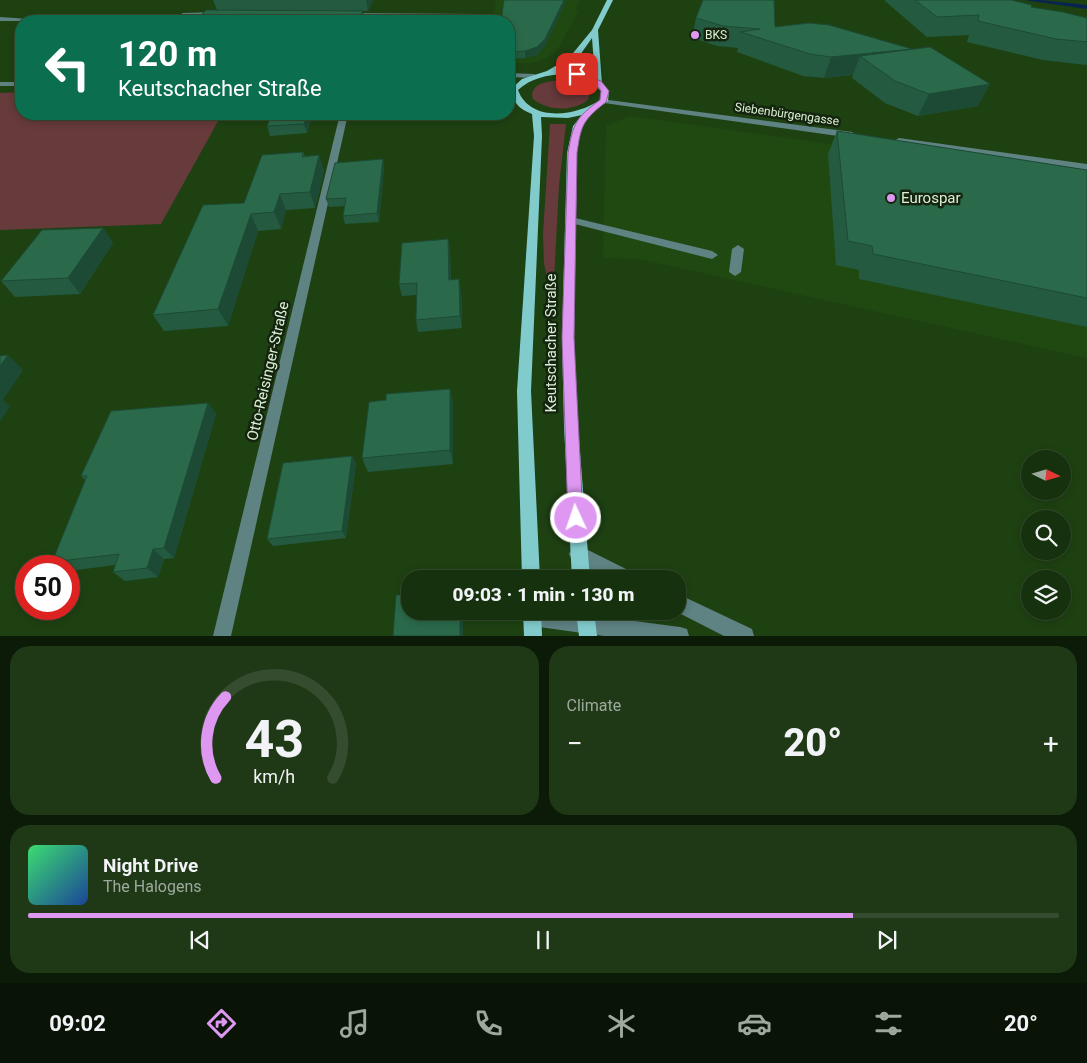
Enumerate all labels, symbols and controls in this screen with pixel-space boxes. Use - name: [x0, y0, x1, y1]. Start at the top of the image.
- place label: BKS: [705, 28, 727, 42]
- marker: BKS: [689, 29, 701, 41]
- text: 120 m: [118, 34, 217, 75]
- icon: left: [35, 35, 100, 100]
- pin: [556, 53, 598, 95]
- icon: arrive: [563, 60, 591, 88]
- text: Keutschacher Straße: [118, 76, 322, 101]
- street label: Siebenbürgengasse: [734, 100, 840, 128]
- place label: Eurospar: [901, 189, 961, 207]
- marker: Eurospar: [885, 192, 897, 204]
- street label: Keutschacher Straße: [542, 274, 560, 412]
- street label: Otto-Reisinger-Straße: [243, 300, 293, 442]
- north arrow: [1021, 450, 1071, 500]
- map controls: [1021, 450, 1071, 620]
- position arrow: [549, 491, 601, 543]
- button: search: [1021, 510, 1071, 560]
- speed limit sign: 50: [15, 555, 80, 620]
- button: layers: [1021, 570, 1071, 620]
- text: 09:03 · 1 min · 130 m: [452, 583, 635, 606]
- text: Climate: [567, 696, 621, 715]
- text: 43: [244, 709, 304, 770]
- text: 20°: [783, 721, 842, 765]
- text: −: [567, 727, 583, 760]
- text: +: [1043, 727, 1059, 760]
- text: km/h: [253, 766, 295, 787]
- text: Night Drive: [103, 854, 198, 877]
- text: The Halogens: [103, 877, 202, 896]
- icon: previous: [186, 926, 214, 954]
- icon: pause: [529, 926, 557, 954]
- icon: next: [873, 926, 901, 954]
- icon: directions: [204, 1006, 239, 1041]
- icon: music: [337, 1006, 372, 1041]
- icon: phone: [471, 1006, 506, 1041]
- icon: climate: [604, 1006, 639, 1041]
- icon: car: [737, 1006, 772, 1041]
- icon: filters: [871, 1006, 906, 1041]
- text: 09:02: [49, 1011, 106, 1036]
- text: 20°: [1004, 1011, 1038, 1036]

